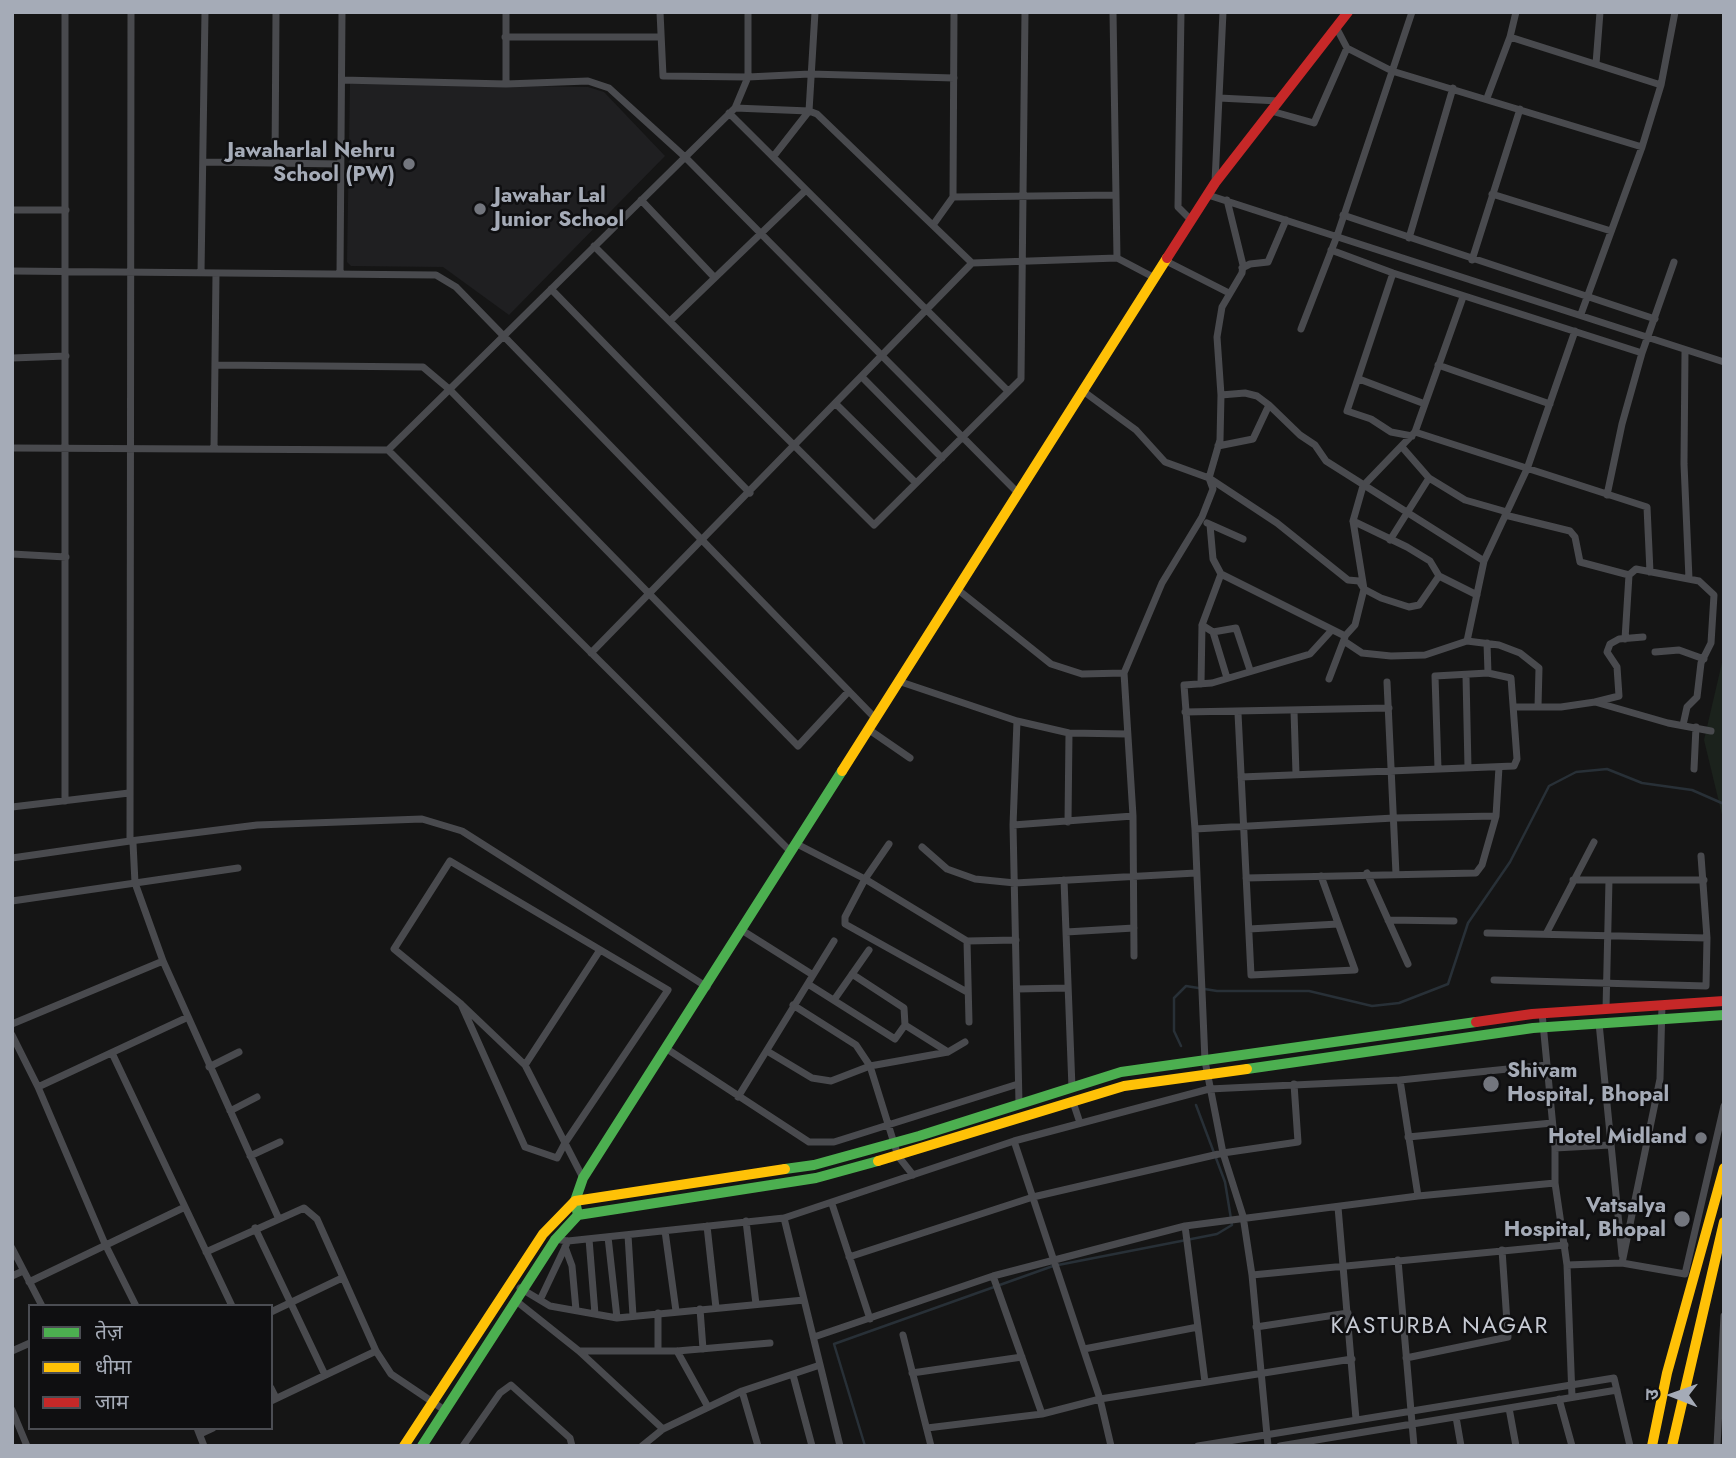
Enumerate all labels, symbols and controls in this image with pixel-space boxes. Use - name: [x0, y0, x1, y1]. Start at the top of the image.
- place label: Jawaharlal Nehru School (PW): [227, 139, 395, 189]
- marker: Jawaharlal Nehru School (PW): [401, 156, 417, 172]
- place label: Jawahar Lal Junior School: [494, 184, 624, 234]
- marker: Jawahar Lal Junior School: [472, 201, 488, 217]
- place label: Shivam Hospital, Bhopal: [1507, 1059, 1669, 1109]
- marker: Shivam Hospital, Bhopal: [1481, 1074, 1501, 1094]
- place label: Hotel Midland: [1548, 1125, 1687, 1151]
- marker: Hotel Midland: [1693, 1130, 1709, 1146]
- place label: Vatsalya Hospital, Bhopal: [1504, 1194, 1666, 1244]
- marker: Vatsalya Hospital, Bhopal: [1672, 1209, 1692, 1229]
- legend: [28, 1304, 273, 1430]
- district label: KASTURBA NAGAR: [1332, 1313, 1548, 1341]
- text: तेज़: [95, 1317, 123, 1347]
- text: धीमा: [95, 1352, 131, 1382]
- north arrow: [1638, 1360, 1708, 1430]
- text: जाम: [95, 1387, 129, 1417]
- text: उ: [1638, 1389, 1665, 1400]

